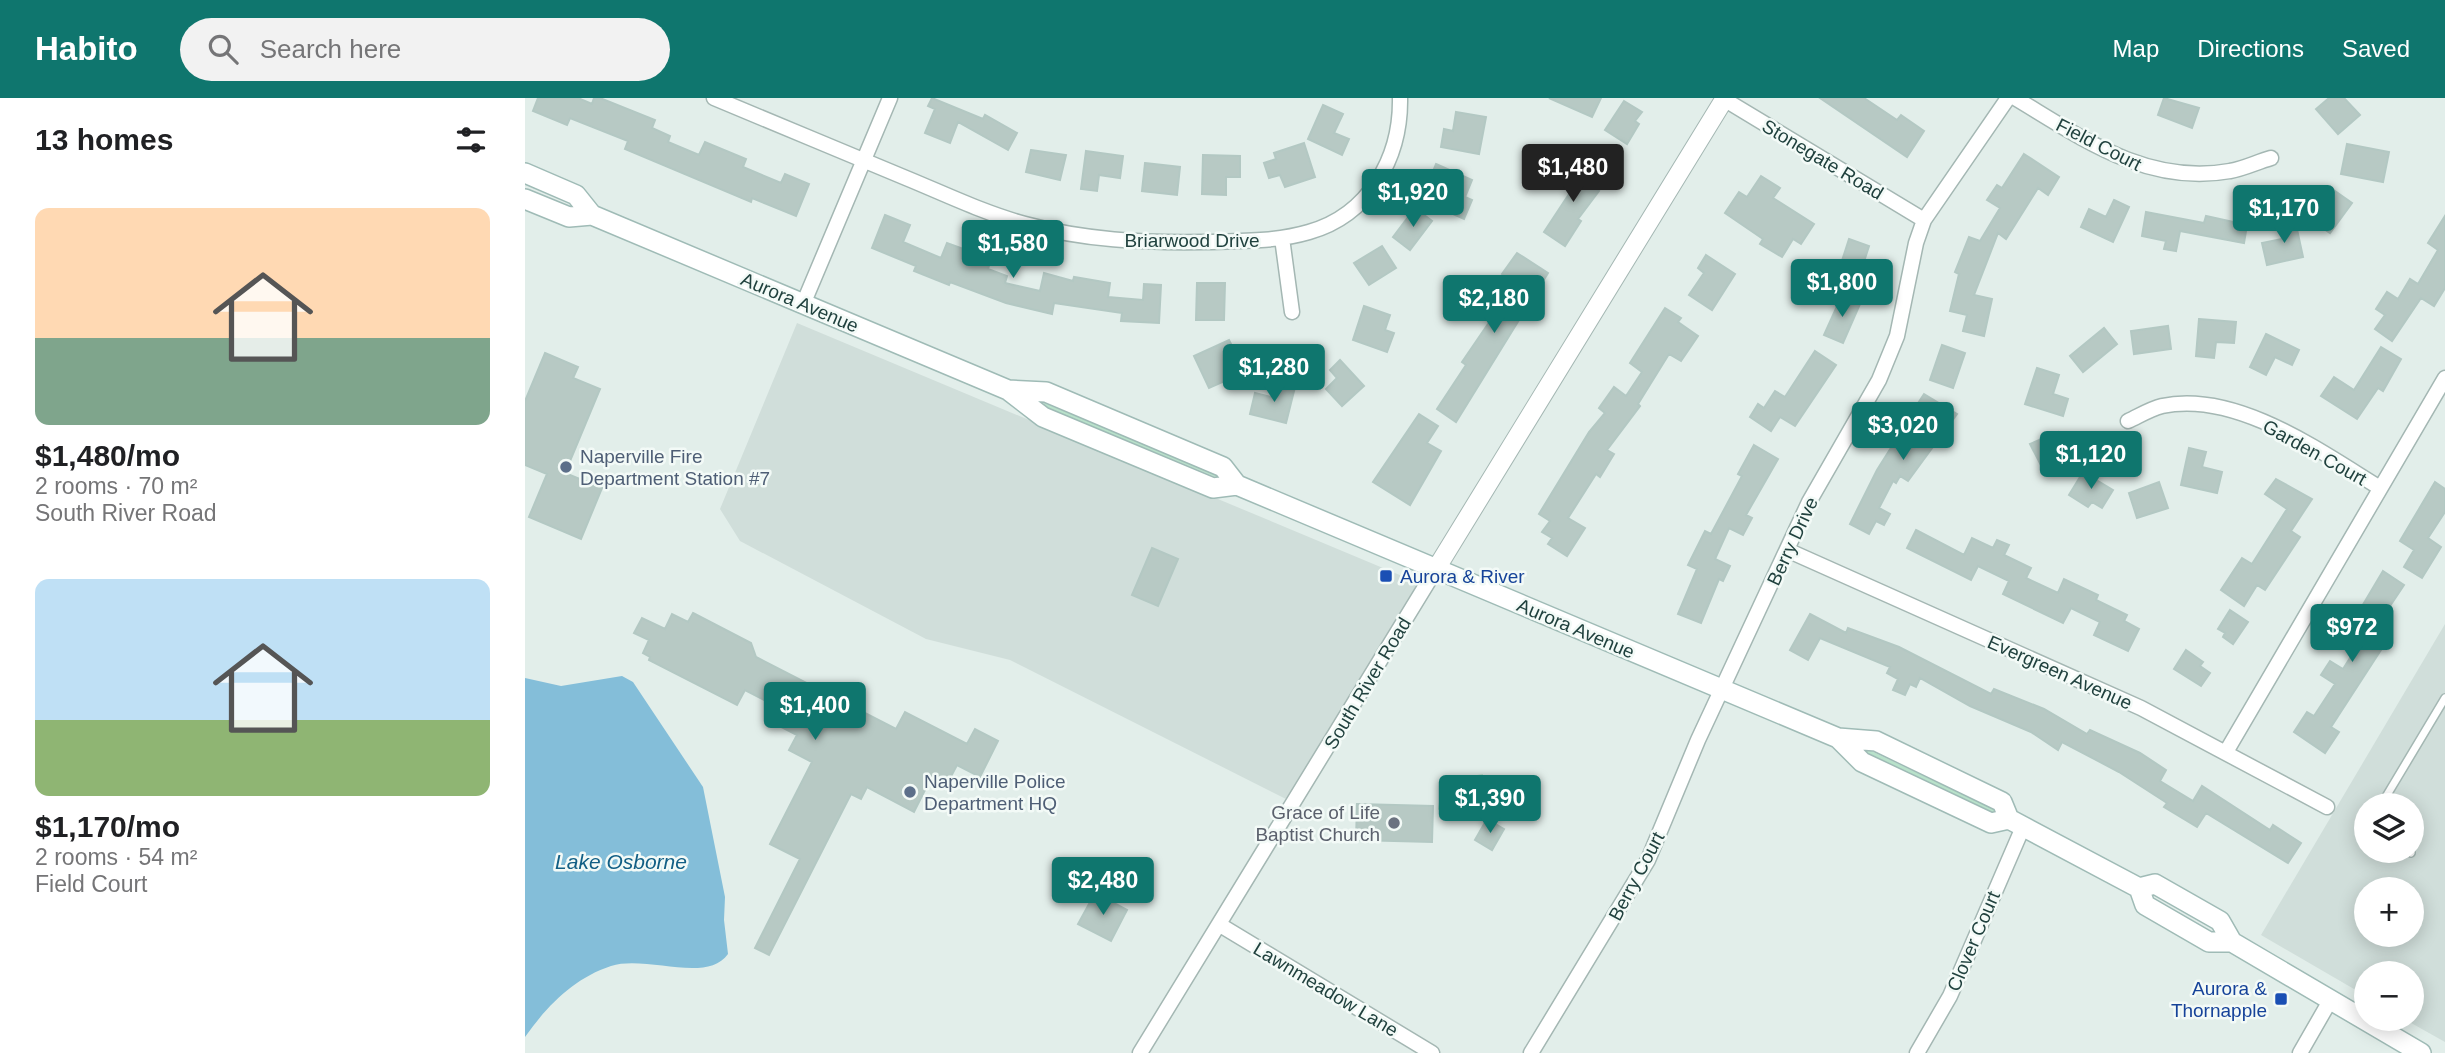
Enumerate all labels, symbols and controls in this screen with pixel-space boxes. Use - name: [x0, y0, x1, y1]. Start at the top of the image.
- search box: [180, 18, 670, 81]
- text: Habito: [35, 30, 138, 67]
- icon: search: [204, 30, 242, 68]
- text: Search here: [260, 34, 401, 64]
- text: Map: [2113, 35, 2159, 62]
- text: Directions: [2197, 35, 2304, 62]
- text: Saved: [2342, 35, 2410, 62]
- street label: Field Court: [2053, 114, 2146, 175]
- street label: Stonegate Road: [1758, 115, 1887, 204]
- icon: filters: [452, 121, 490, 159]
- text: 13 homes: [35, 123, 173, 156]
- pin: $1,480: [1516, 144, 1630, 204]
- text: $1,480: [1538, 154, 1608, 180]
- pin: $1,920: [1356, 170, 1470, 229]
- text: $1,920: [1378, 179, 1448, 205]
- pin: $1,170: [2227, 186, 2341, 245]
- text: $1,170: [2249, 195, 2319, 221]
- pin: $1,580: [956, 220, 1070, 280]
- text: $1,580: [978, 230, 1048, 256]
- street label: Briarwood Drive: [1124, 230, 1260, 251]
- icon: home: [200, 254, 326, 380]
- pin: $1,800: [1785, 260, 1899, 319]
- street label: Aurora Avenue: [738, 268, 862, 337]
- text: $1,800: [1807, 269, 1877, 295]
- pin: $2,180: [1437, 275, 1551, 335]
- text: $2,180: [1459, 285, 1529, 311]
- pin: $1,280: [1217, 344, 1331, 404]
- text: $1,280: [1239, 354, 1309, 380]
- pin: $3,020: [1846, 402, 1960, 462]
- text: $3,020: [1868, 412, 1938, 438]
- street label: Garden Court: [2259, 415, 2371, 490]
- pin: $1,120: [2034, 432, 2148, 491]
- text: $1,480/mo: [35, 439, 180, 472]
- text: $1,120: [2056, 441, 2126, 467]
- place label: Naperville Fire Department Station #7: [580, 446, 770, 489]
- marker: Naperville Fire Department Station #7: [558, 459, 574, 475]
- text: 2 rooms · 70 m²: [35, 473, 197, 499]
- street label: Berry Drive: [1763, 494, 1822, 589]
- text: South River Road: [35, 500, 217, 526]
- place label: Aurora & River: [1400, 566, 1525, 587]
- marker: Aurora & River: [1378, 568, 1394, 584]
- street label: Aurora Avenue: [1514, 594, 1638, 663]
- pin: $972: [2311, 604, 2393, 664]
- street label: South River Road: [1320, 614, 1415, 753]
- text: $972: [2326, 614, 2378, 640]
- icon: home: [200, 625, 326, 751]
- street label: Evergreen Avenue: [1984, 631, 2135, 714]
- pin: $1,400: [758, 682, 872, 742]
- text: $1,400: [780, 692, 850, 718]
- place label: Naperville Police Department HQ: [924, 771, 1066, 814]
- pin: $1,390: [1433, 776, 1547, 835]
- marker: Naperville Police Department HQ: [902, 784, 918, 800]
- text: $1,390: [1455, 785, 1525, 811]
- map controls: [2354, 793, 2424, 1031]
- button: layers: [2354, 793, 2424, 863]
- place label: Grace of Life Baptist Church: [1255, 802, 1380, 845]
- text: $1,170/mo: [35, 810, 180, 843]
- marker: Grace of Life Baptist Church: [1386, 815, 1402, 831]
- street label: Berry Court: [1604, 828, 1669, 924]
- text: 2 rooms · 54 m²: [35, 844, 197, 870]
- water label: Lake Osborne: [555, 850, 687, 873]
- pin: $2,480: [1046, 858, 1160, 917]
- text: $2,480: [1068, 867, 1138, 893]
- text: Field Court: [35, 871, 147, 897]
- button: +: [2354, 877, 2424, 947]
- street label: Clover Court: [1943, 887, 2004, 994]
- street label: Lawnmeadow Lane: [1250, 938, 1402, 1041]
- button: −: [2354, 961, 2424, 1031]
- place label: Aurora & Thornapple: [2171, 978, 2267, 1021]
- marker: Aurora & Thornapple: [2273, 991, 2289, 1007]

